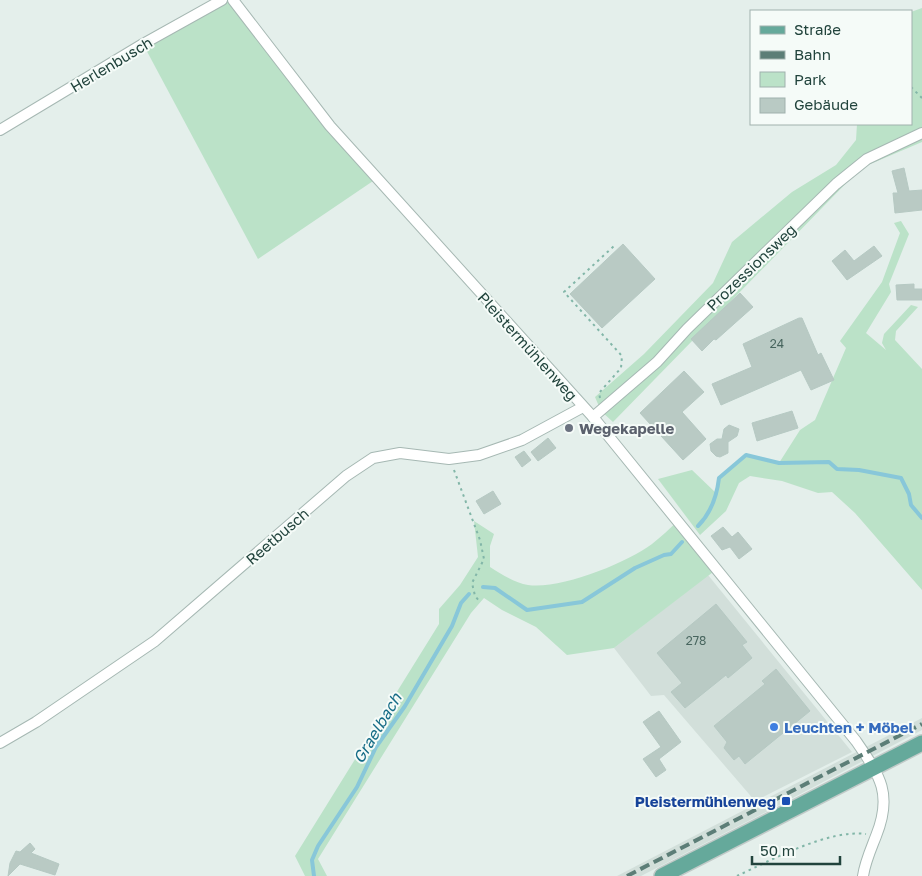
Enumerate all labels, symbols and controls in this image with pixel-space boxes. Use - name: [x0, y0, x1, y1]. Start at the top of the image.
- legend: [750, 10, 912, 125]
- text: Straße: [794, 20, 841, 38]
- street label: Herlenbusch: [67, 33, 155, 95]
- text: Bahn: [794, 45, 831, 63]
- text: Park: [794, 70, 827, 88]
- text: Gebäude: [794, 95, 858, 113]
- street label: Prozessionsweg: [703, 220, 799, 314]
- street label: Pleistermühlenweg: [475, 288, 581, 404]
- house number: 24: [770, 336, 784, 351]
- place label: Wegekapelle: [579, 419, 674, 437]
- marker: Wegekapelle: [563, 422, 575, 434]
- street label: Reetbusch: [242, 504, 312, 568]
- house number: 278: [686, 633, 706, 648]
- water label: Graelbach: [348, 688, 406, 767]
- place label: Leuchten + Möbel: [784, 718, 914, 736]
- marker: Leuchten + Möbel: [768, 721, 780, 733]
- place label: Pleistermühlenweg: [635, 792, 776, 810]
- marker: Pleistermühlenweg: [780, 795, 792, 807]
- scale bar: [752, 834, 840, 866]
- text: 50 m: [760, 841, 795, 859]

